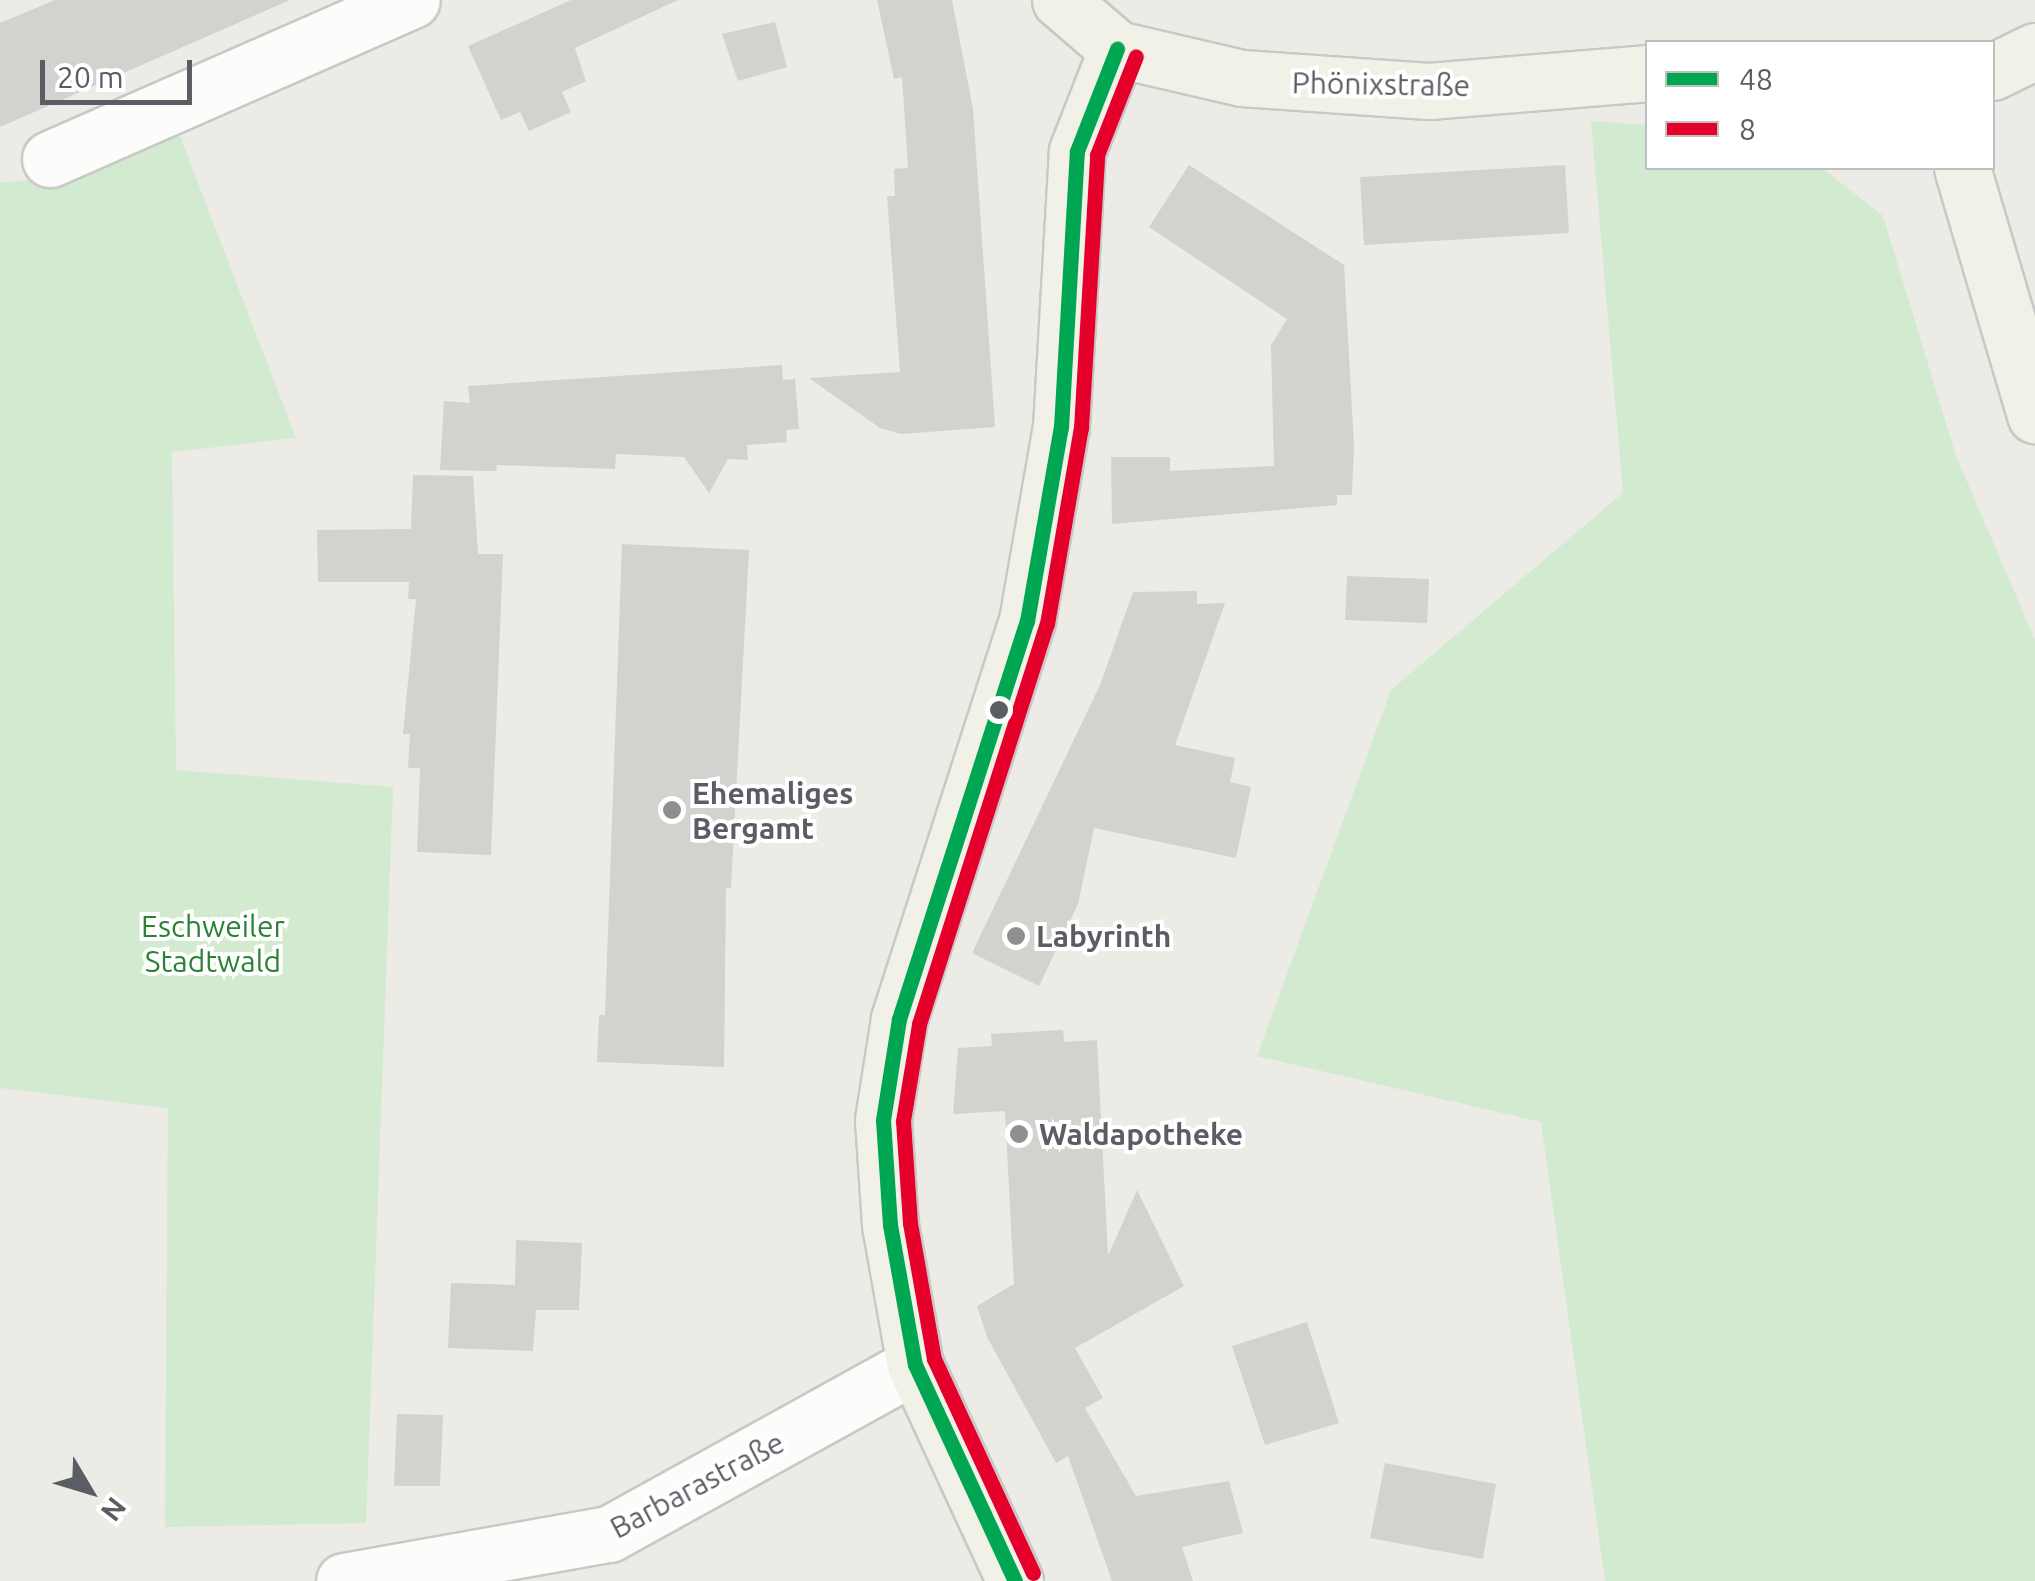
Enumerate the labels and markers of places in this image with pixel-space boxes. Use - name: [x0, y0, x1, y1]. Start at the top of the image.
- unlabelled marker: [989, 700, 1009, 720]
- place label: Ehemaliges Bergamt: [692, 775, 853, 846]
- marker: Ehemaliges Bergamt: [661, 799, 683, 821]
- place label: Labyrinth: [1036, 918, 1171, 954]
- marker: Labyrinth: [1005, 925, 1027, 947]
- place label: Waldapotheke: [1039, 1116, 1243, 1152]
- marker: Waldapotheke: [1008, 1123, 1030, 1145]

